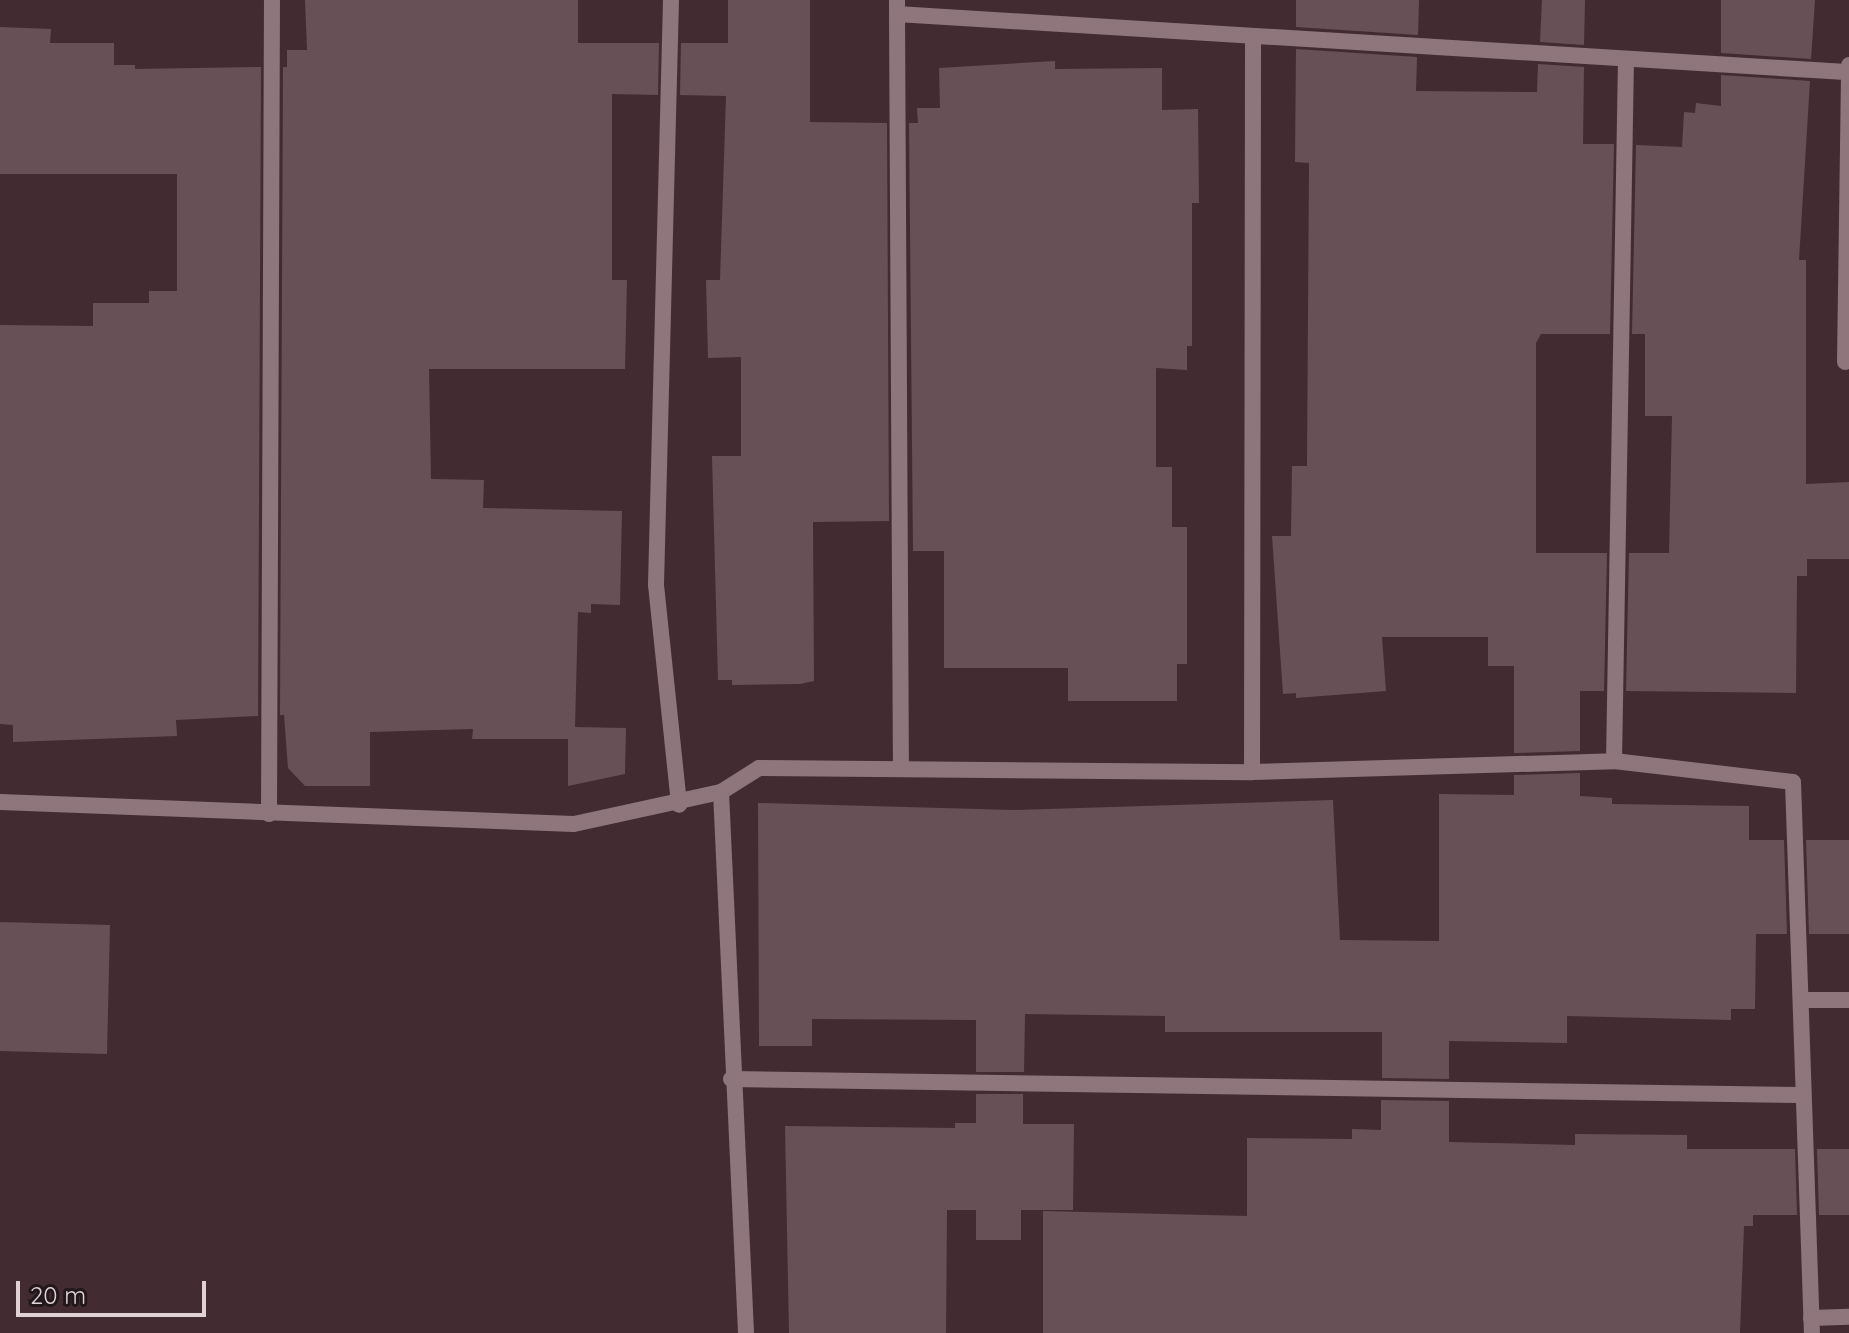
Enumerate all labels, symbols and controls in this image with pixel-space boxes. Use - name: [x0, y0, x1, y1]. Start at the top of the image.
- scale bar: [20, 1265, 210, 1315]
- text: 20 m: [30, 1280, 86, 1310]

